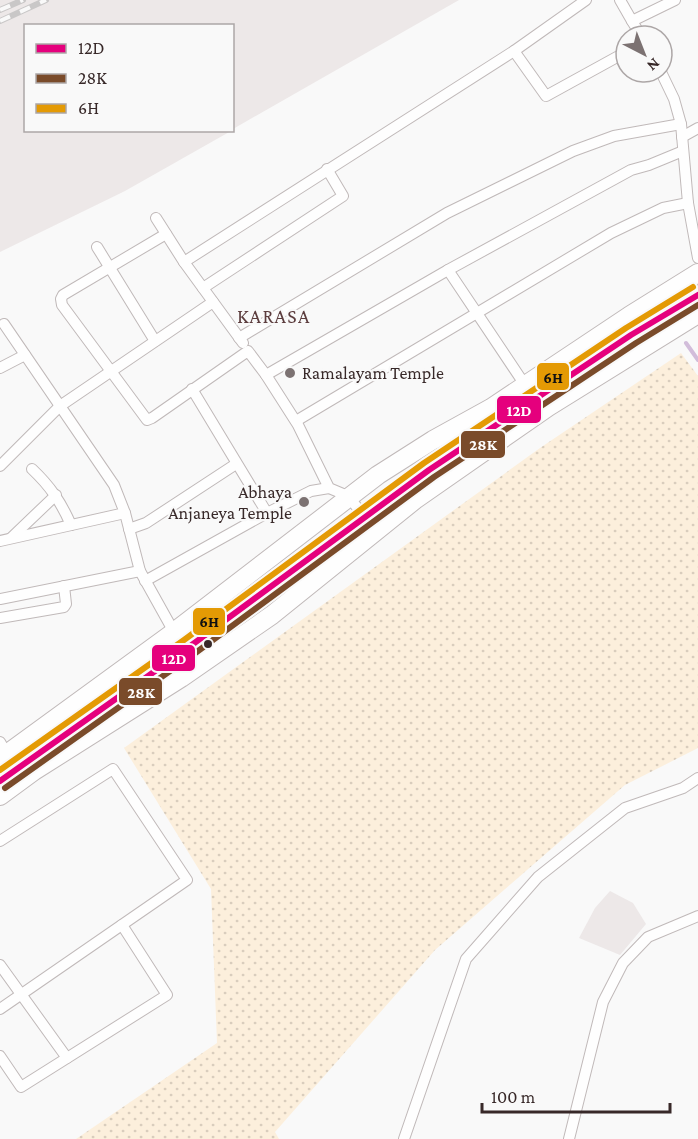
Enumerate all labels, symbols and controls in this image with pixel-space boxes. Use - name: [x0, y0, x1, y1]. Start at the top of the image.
- legend: [24, 24, 234, 132]
- north arrow: [614, 24, 674, 84]
- text: 12D: [78, 38, 105, 58]
- text: N: [644, 55, 663, 75]
- text: 28K: [78, 68, 107, 88]
- text: 6H: [78, 98, 99, 118]
- district label: KARASA: [237, 305, 311, 327]
- line badge: 6H: [536, 362, 570, 391]
- place label: Ramalayam Temple: [302, 363, 444, 383]
- marker: Ramalayam Temple: [283, 366, 297, 380]
- text: 6H: [543, 369, 563, 386]
- line badge: 12D: [496, 395, 542, 424]
- text: 12D: [506, 402, 532, 419]
- line badge: 28K: [460, 430, 506, 459]
- text: 28K: [469, 436, 498, 453]
- place label: Abhaya Anjaneya Temple: [168, 482, 292, 524]
- marker: Abhaya Anjaneya Temple: [297, 495, 311, 509]
- line badge: 6H: [192, 607, 226, 636]
- text: 6H: [199, 613, 219, 630]
- unlabelled marker: [202, 638, 214, 650]
- line badge: 12D: [151, 644, 196, 672]
- text: 12D: [161, 650, 187, 667]
- line badge: 28K: [118, 677, 163, 706]
- text: 28K: [127, 684, 156, 701]
- scale bar: [482, 1076, 670, 1114]
- text: 100 m: [491, 1087, 536, 1107]

